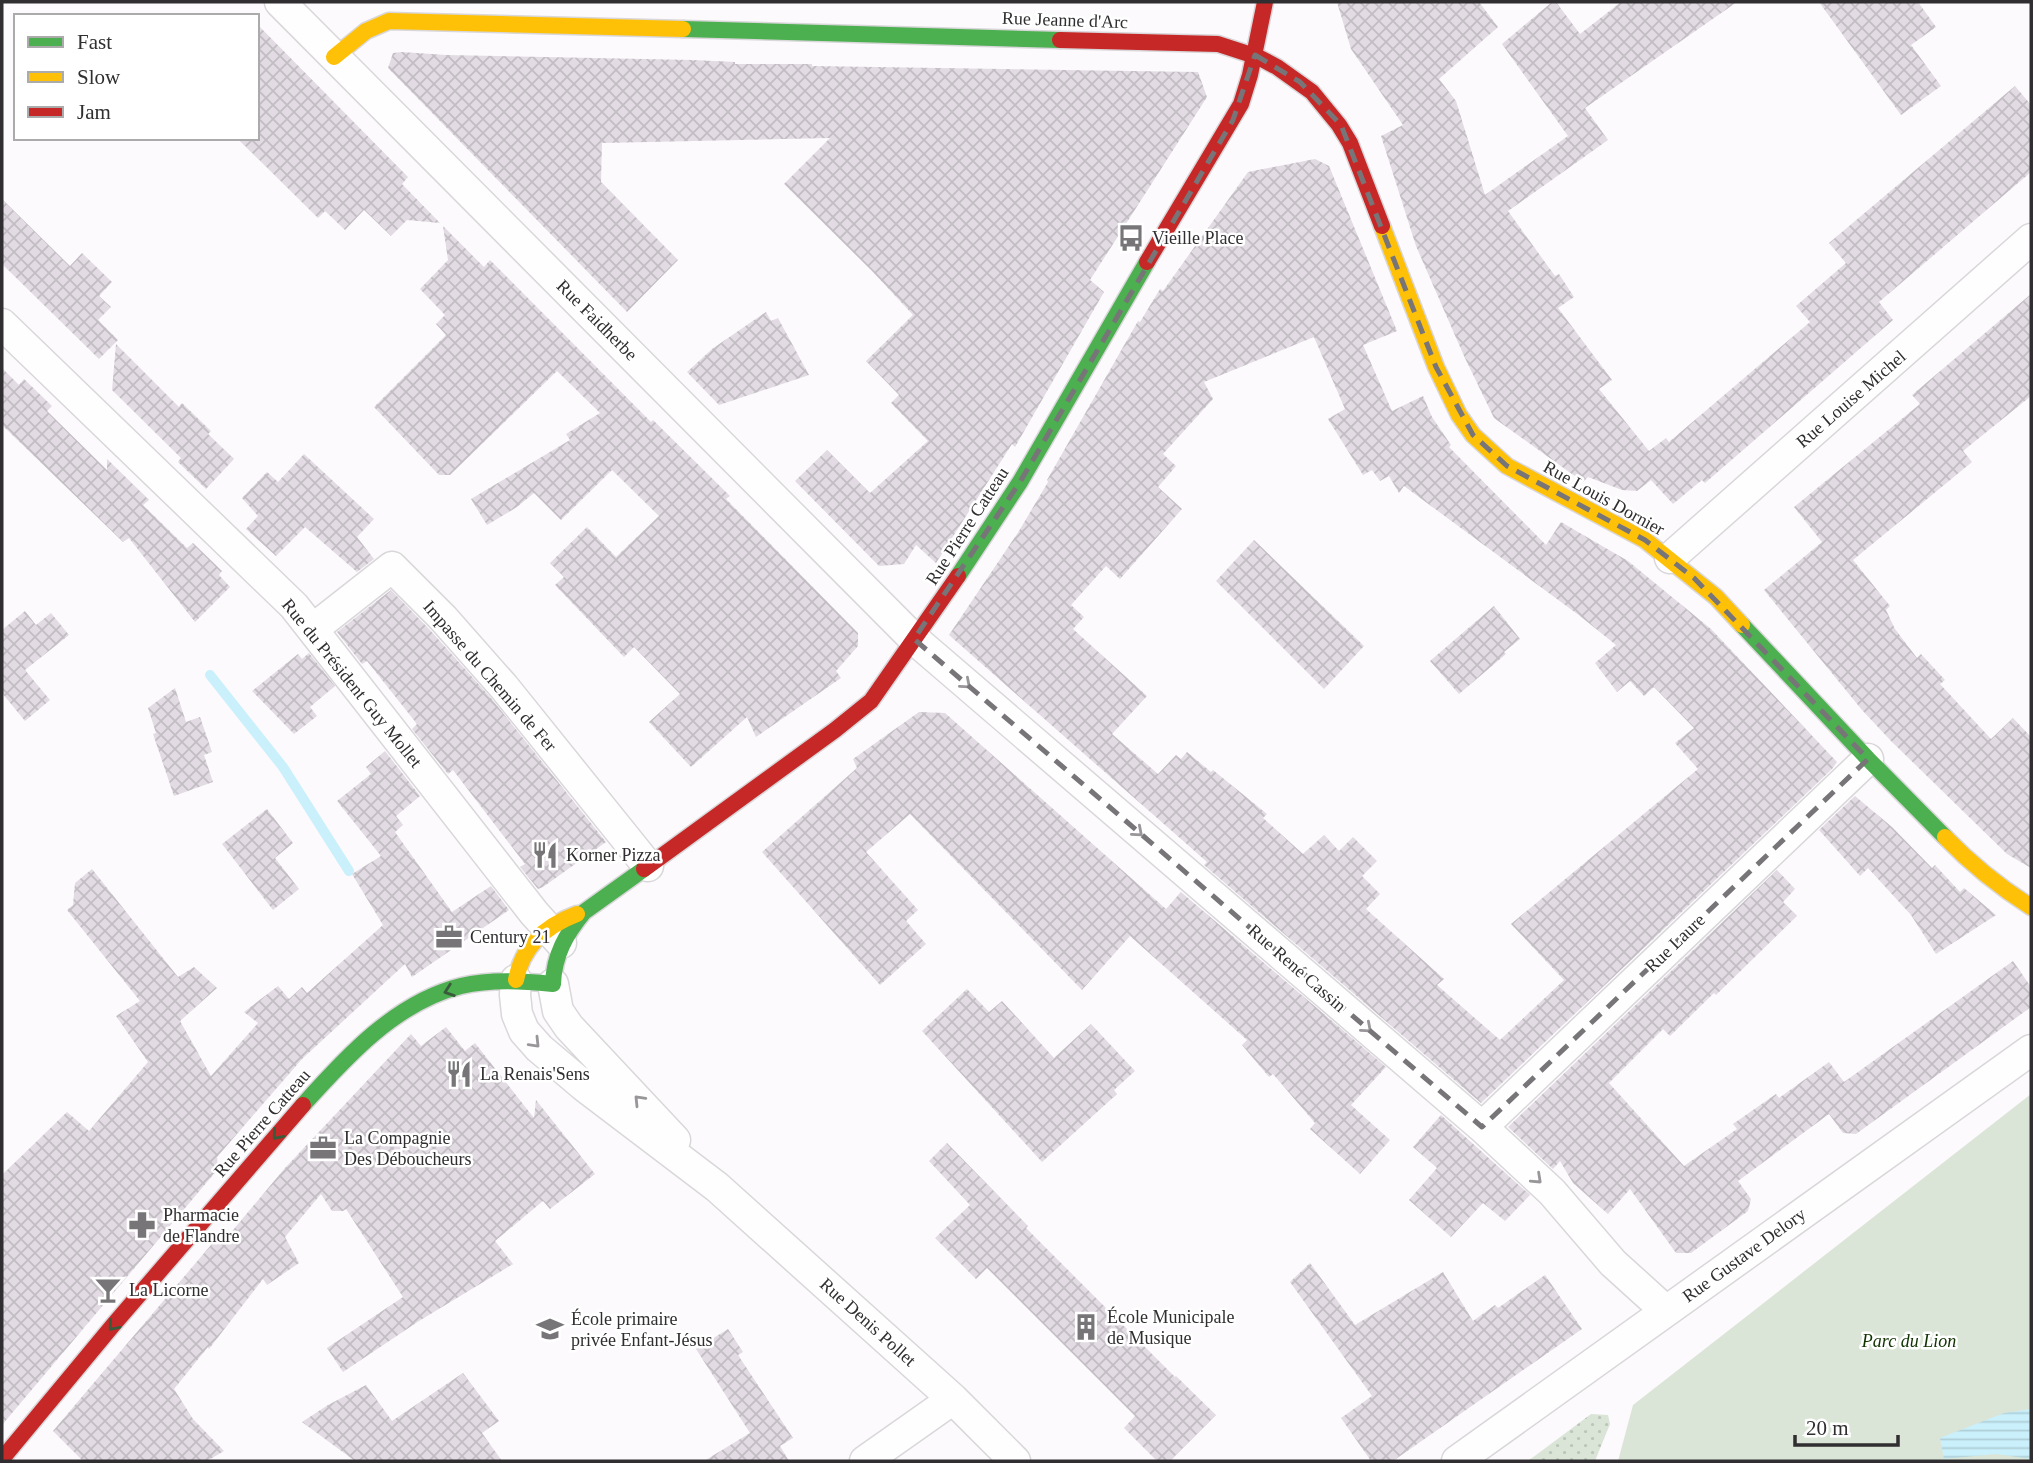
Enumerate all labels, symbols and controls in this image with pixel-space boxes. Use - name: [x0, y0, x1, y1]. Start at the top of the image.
- street label: Rue Jeanne d'Arc: [1002, 8, 1128, 32]
- legend: [14, 14, 259, 140]
- text: Fast: [77, 30, 112, 54]
- text: Slow: [77, 65, 121, 89]
- text: Jam: [77, 100, 111, 124]
- bus stop icon: Vieille Place: [1116, 223, 1146, 253]
- place label: Vieille Place: [1152, 228, 1243, 248]
- street label: Rue Faidherbe: [553, 276, 641, 364]
- street label: Rue Louise Michel: [1792, 346, 1910, 452]
- street label: Rue Louis Dornier: [1540, 457, 1668, 539]
- street label: Rue Pierre Catteau: [922, 464, 1012, 588]
- street label: Rue du Président Guy Mollet: [278, 595, 426, 771]
- street label: Impasse du Chemin de Fer: [419, 597, 561, 755]
- one-way arrow: [958, 676, 971, 688]
- one-way arrow: [1130, 824, 1143, 836]
- restaurant icon: Korner Pizza: [530, 840, 560, 870]
- place label: Korner Pizza: [566, 845, 660, 865]
- street label: Rue Laure: [1641, 910, 1709, 976]
- street label: Rue René Cassin: [1244, 920, 1350, 1016]
- office icon: Century 21: [434, 922, 464, 952]
- place label: Century 21: [470, 927, 551, 947]
- one-way arrow: [444, 983, 456, 997]
- one-way arrow: [1358, 1020, 1371, 1032]
- one-way arrow: [527, 1035, 539, 1047]
- restaurant icon: La Renais'Sens: [444, 1059, 474, 1089]
- place label: La Renais'Sens: [480, 1064, 590, 1084]
- street label: Rue Pierre Catteau: [210, 1065, 314, 1181]
- one-way arrow: [635, 1095, 648, 1108]
- one-way arrow: [273, 1127, 285, 1140]
- place label: La Compagnie Des Déboucheurs: [344, 1128, 471, 1169]
- office icon: La Compagnie Des Déboucheurs: [308, 1133, 338, 1163]
- one-way arrow: [1529, 1170, 1542, 1183]
- street label: Rue Gustave Delory: [1679, 1204, 1809, 1306]
- place label: Pharmacie de Flandre: [163, 1205, 239, 1246]
- pharmacy icon: Pharmacie de Flandre: [127, 1210, 157, 1240]
- street label: Rue Denis Pollet: [816, 1274, 920, 1370]
- bar icon: La Licorne: [93, 1275, 123, 1305]
- place label: La Licorne: [129, 1280, 208, 1300]
- place label: École Municipale de Musique: [1107, 1306, 1234, 1348]
- place label: École primaire privée Enfant-Jésus: [571, 1308, 712, 1350]
- building icon: École Municipale de Musique: [1071, 1312, 1101, 1342]
- school or university icon: École primaire privée Enfant-Jésus: [535, 1314, 565, 1344]
- one-way arrow: [109, 1318, 121, 1331]
- park label: Parc du Lion: [1861, 1331, 1956, 1351]
- scale bar: [1795, 1404, 1898, 1448]
- text: 20 m: [1806, 1416, 1849, 1440]

